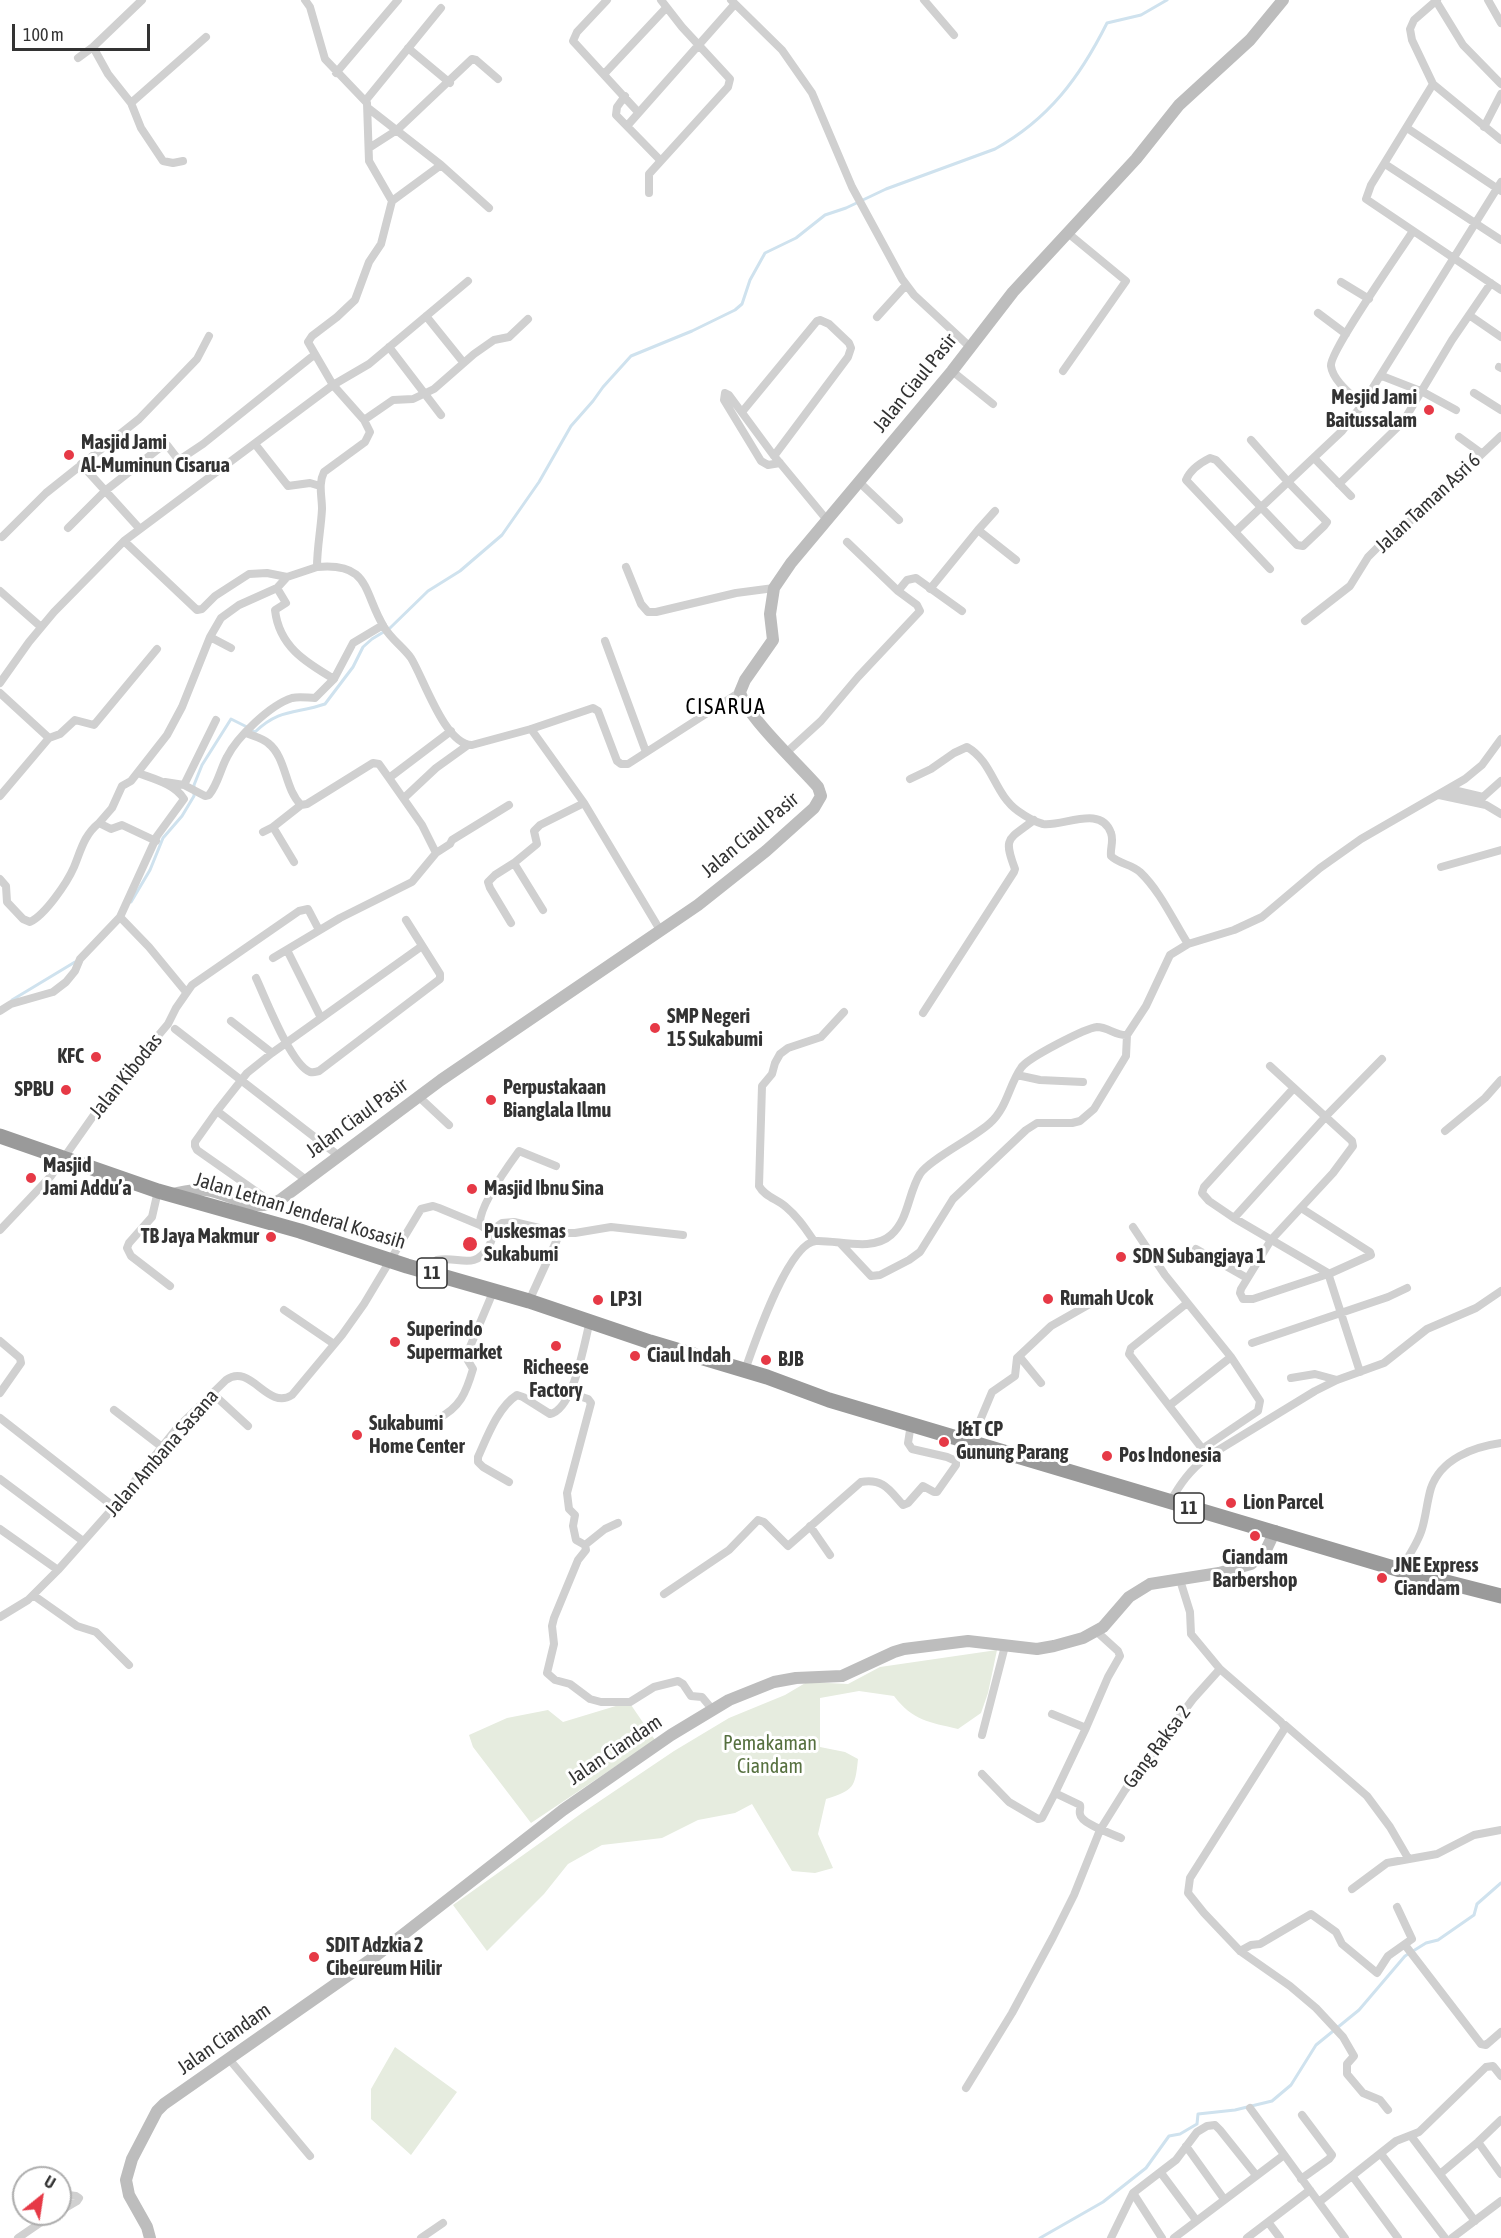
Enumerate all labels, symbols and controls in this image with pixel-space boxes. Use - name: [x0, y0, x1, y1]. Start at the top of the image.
- scale bar: [15, 12, 153, 50]
- text: 100 m: [23, 24, 64, 45]
- street label: Jalan Ciaul Pasir: [868, 329, 962, 437]
- place label: Mesjid Jami Baitussalam: [1326, 386, 1417, 433]
- marker: Mesjid Jami Baitussalam: [1422, 403, 1436, 417]
- place label: Masjid Jami Al-Muminun Cisarua: [81, 431, 230, 478]
- marker: Masjid Jami Al-Muminun Cisarua: [62, 448, 76, 462]
- street label: Jalan Taman Asri 6: [1370, 448, 1486, 558]
- district label: CISARUA: [686, 694, 766, 720]
- street label: Jalan Ciaul Pasir: [696, 787, 804, 883]
- place label: SMP Negeri 15 Sukabumi: [667, 1005, 763, 1052]
- marker: SMP Negeri 15 Sukabumi: [648, 1021, 662, 1035]
- street label: Jalan Kibodas: [85, 1029, 167, 1123]
- place label: KFC: [57, 1045, 84, 1069]
- marker: KFC: [89, 1050, 103, 1064]
- street label: Jalan Ciaul Pasir: [302, 1073, 412, 1163]
- place label: Perpustakaan Bianglala Ilmu: [503, 1076, 611, 1123]
- place label: SPBU: [15, 1078, 54, 1102]
- marker: SPBU: [59, 1083, 73, 1097]
- marker: Perpustakaan Bianglala Ilmu: [484, 1093, 498, 1107]
- place label: Masjid Jami Addu’a: [43, 1154, 132, 1201]
- street label: Jalan Letnan Jenderal Kosasih: [191, 1167, 409, 1255]
- marker: Masjid Jami Addu’a: [24, 1171, 38, 1185]
- place label: Masjid Ibnu Sina: [484, 1177, 604, 1201]
- marker: Masjid Ibnu Sina: [465, 1182, 479, 1196]
- place label: Puskesmas Sukabumi: [484, 1220, 566, 1267]
- place label: TB Jaya Makmur: [141, 1225, 259, 1249]
- marker: TB Jaya Makmur: [264, 1230, 278, 1244]
- marker: Puskesmas Sukabumi: [461, 1235, 479, 1253]
- place label: SDN Subangjaya 1: [1133, 1245, 1266, 1269]
- marker: SDN Subangjaya 1: [1114, 1250, 1128, 1264]
- road number: 11: [417, 1258, 447, 1288]
- place label: Rumah Ucok: [1060, 1287, 1153, 1311]
- place label: LP3I: [610, 1288, 642, 1312]
- marker: Rumah Ucok: [1041, 1292, 1055, 1306]
- marker: LP3I: [591, 1293, 605, 1307]
- place label: Superindo Supermarket: [407, 1318, 502, 1365]
- marker: Superindo Supermarket: [388, 1335, 402, 1349]
- marker: Richeese Factory: [549, 1339, 563, 1353]
- place label: Ciaul Indah: [647, 1344, 731, 1368]
- place label: BJB: [778, 1348, 803, 1372]
- marker: Ciaul Indah: [628, 1349, 642, 1363]
- marker: BJB: [759, 1353, 773, 1367]
- place label: Richeese Factory: [523, 1356, 589, 1403]
- street label: Jalan Ambana Sasana: [100, 1385, 224, 1521]
- place label: Sukabumi Home Center: [369, 1412, 465, 1459]
- place label: J&T CP Gunung Parang: [956, 1418, 1068, 1465]
- marker: Sukabumi Home Center: [350, 1428, 364, 1442]
- marker: J&T CP Gunung Parang: [937, 1435, 951, 1449]
- place label: Pos Indonesia: [1119, 1444, 1221, 1468]
- marker: Pos Indonesia: [1100, 1449, 1114, 1463]
- place label: Lion Parcel: [1243, 1491, 1324, 1515]
- road number: 11: [1174, 1493, 1204, 1523]
- marker: Lion Parcel: [1224, 1496, 1238, 1510]
- marker: Ciandam Barbershop: [1248, 1529, 1262, 1543]
- place label: Ciandam Barbershop: [1213, 1546, 1297, 1593]
- place label: JNE Express Ciandam: [1394, 1554, 1479, 1601]
- marker: JNE Express Ciandam: [1375, 1571, 1389, 1585]
- street label: Gang Raksa 2: [1118, 1701, 1196, 1793]
- street label: Jalan Ciandam: [563, 1710, 667, 1790]
- park label: Pemakaman Ciandam: [723, 1732, 817, 1779]
- place label: SDIT Adzkia 2 Cibeureum Hilir: [326, 1934, 442, 1981]
- marker: SDIT Adzkia 2 Cibeureum Hilir: [307, 1950, 321, 1964]
- street label: Jalan Ciandam: [173, 1998, 275, 2080]
- north arrow: [12, 2166, 72, 2226]
- text: U: [41, 2172, 59, 2192]

